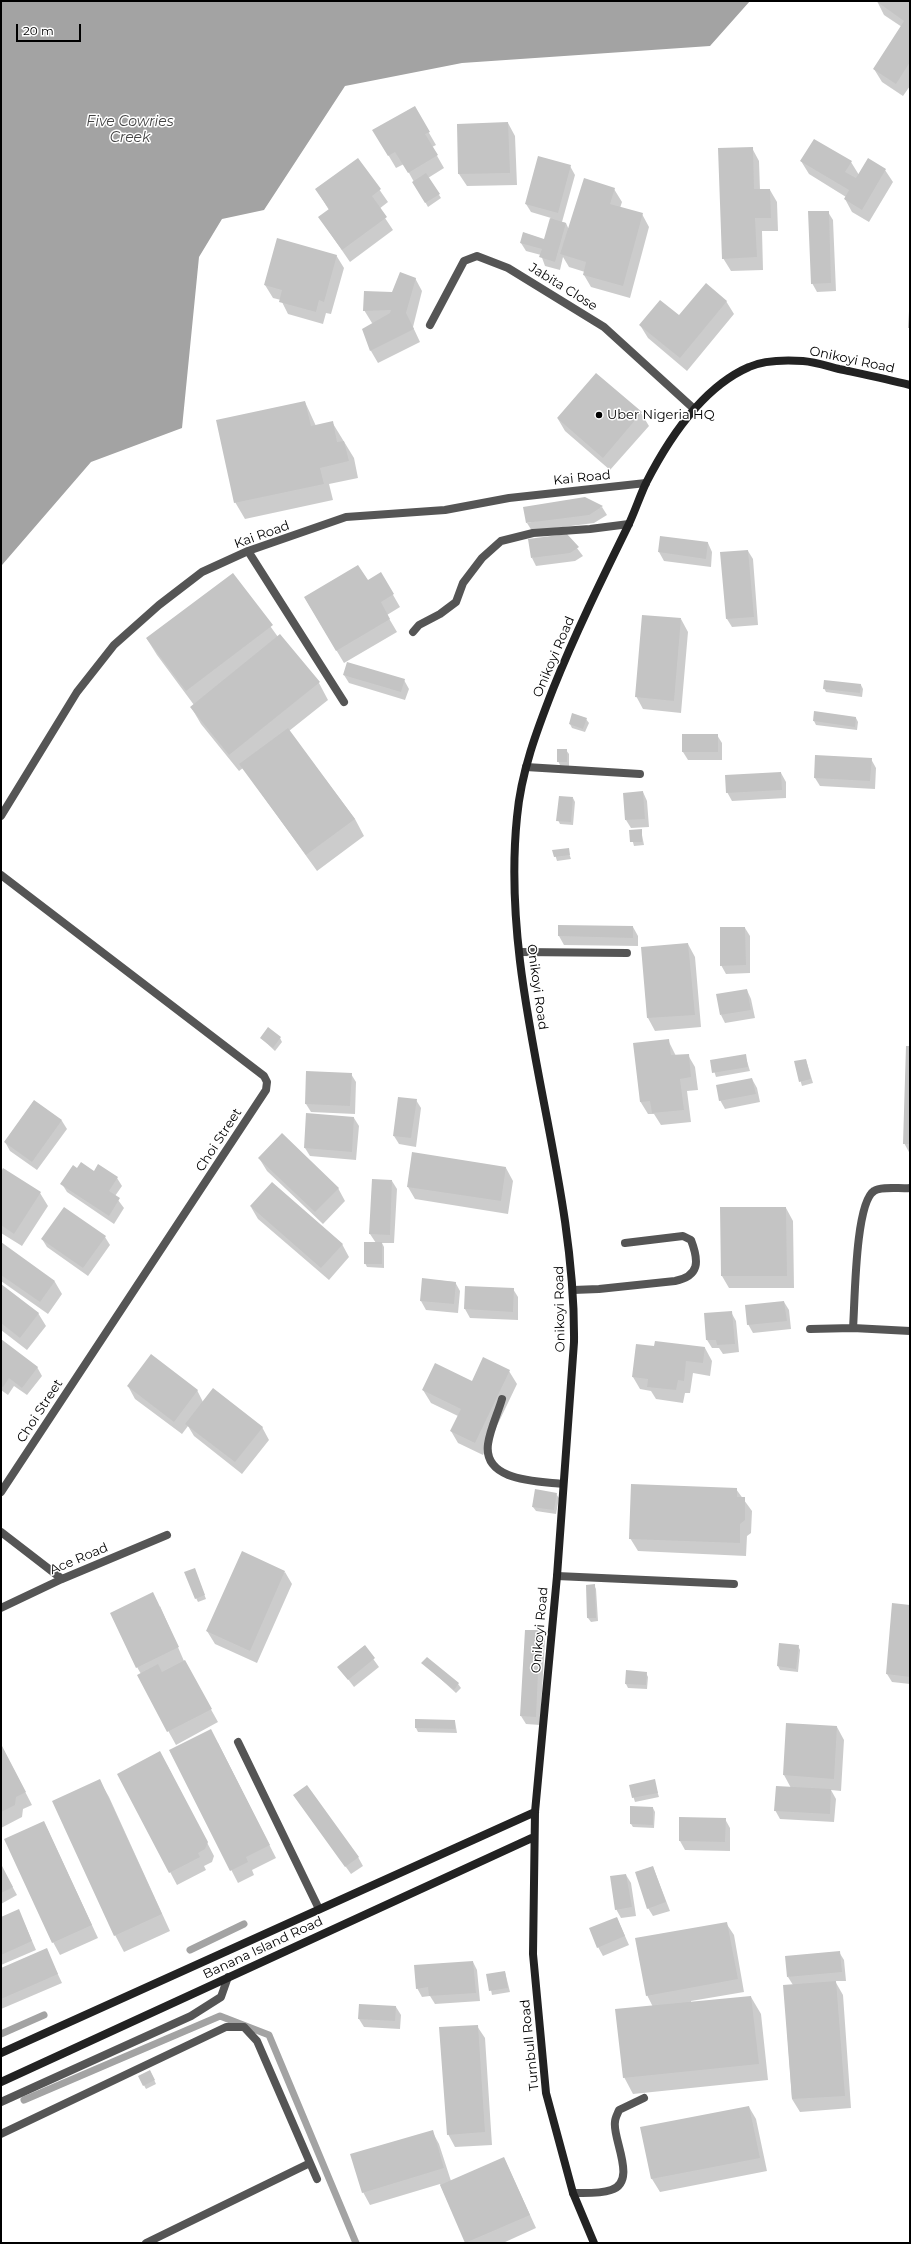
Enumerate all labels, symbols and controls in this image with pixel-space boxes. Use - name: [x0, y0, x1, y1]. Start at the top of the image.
- scale bar: [18, 16, 83, 42]
- text: 20 m: [23, 23, 54, 38]
- water label: Five Cowries Creek: [86, 114, 174, 146]
- street label: Jabita Close: [526, 260, 600, 314]
- street label: Onikoyi Road: [808, 343, 896, 377]
- place label: Uber Nigeria HQ: [607, 407, 715, 423]
- marker: Uber Nigeria HQ: [594, 410, 604, 420]
- street label: Kai Road: [553, 467, 611, 489]
- street label: Kai Road: [232, 518, 292, 552]
- street label: Onikoyi Road: [530, 614, 578, 700]
- street label: Onikoyi Road: [523, 943, 551, 1031]
- street label: Choi Street: [193, 1105, 245, 1175]
- street label: Onikoyi Road: [551, 1266, 569, 1352]
- street label: Choi Street: [14, 1376, 66, 1446]
- street label: Ace Road: [48, 1540, 110, 1578]
- street label: Onikoyi Road: [528, 1586, 552, 1674]
- street label: Banana Island Road: [201, 1913, 325, 1983]
- street label: Turnbull Road: [517, 1999, 543, 2091]

